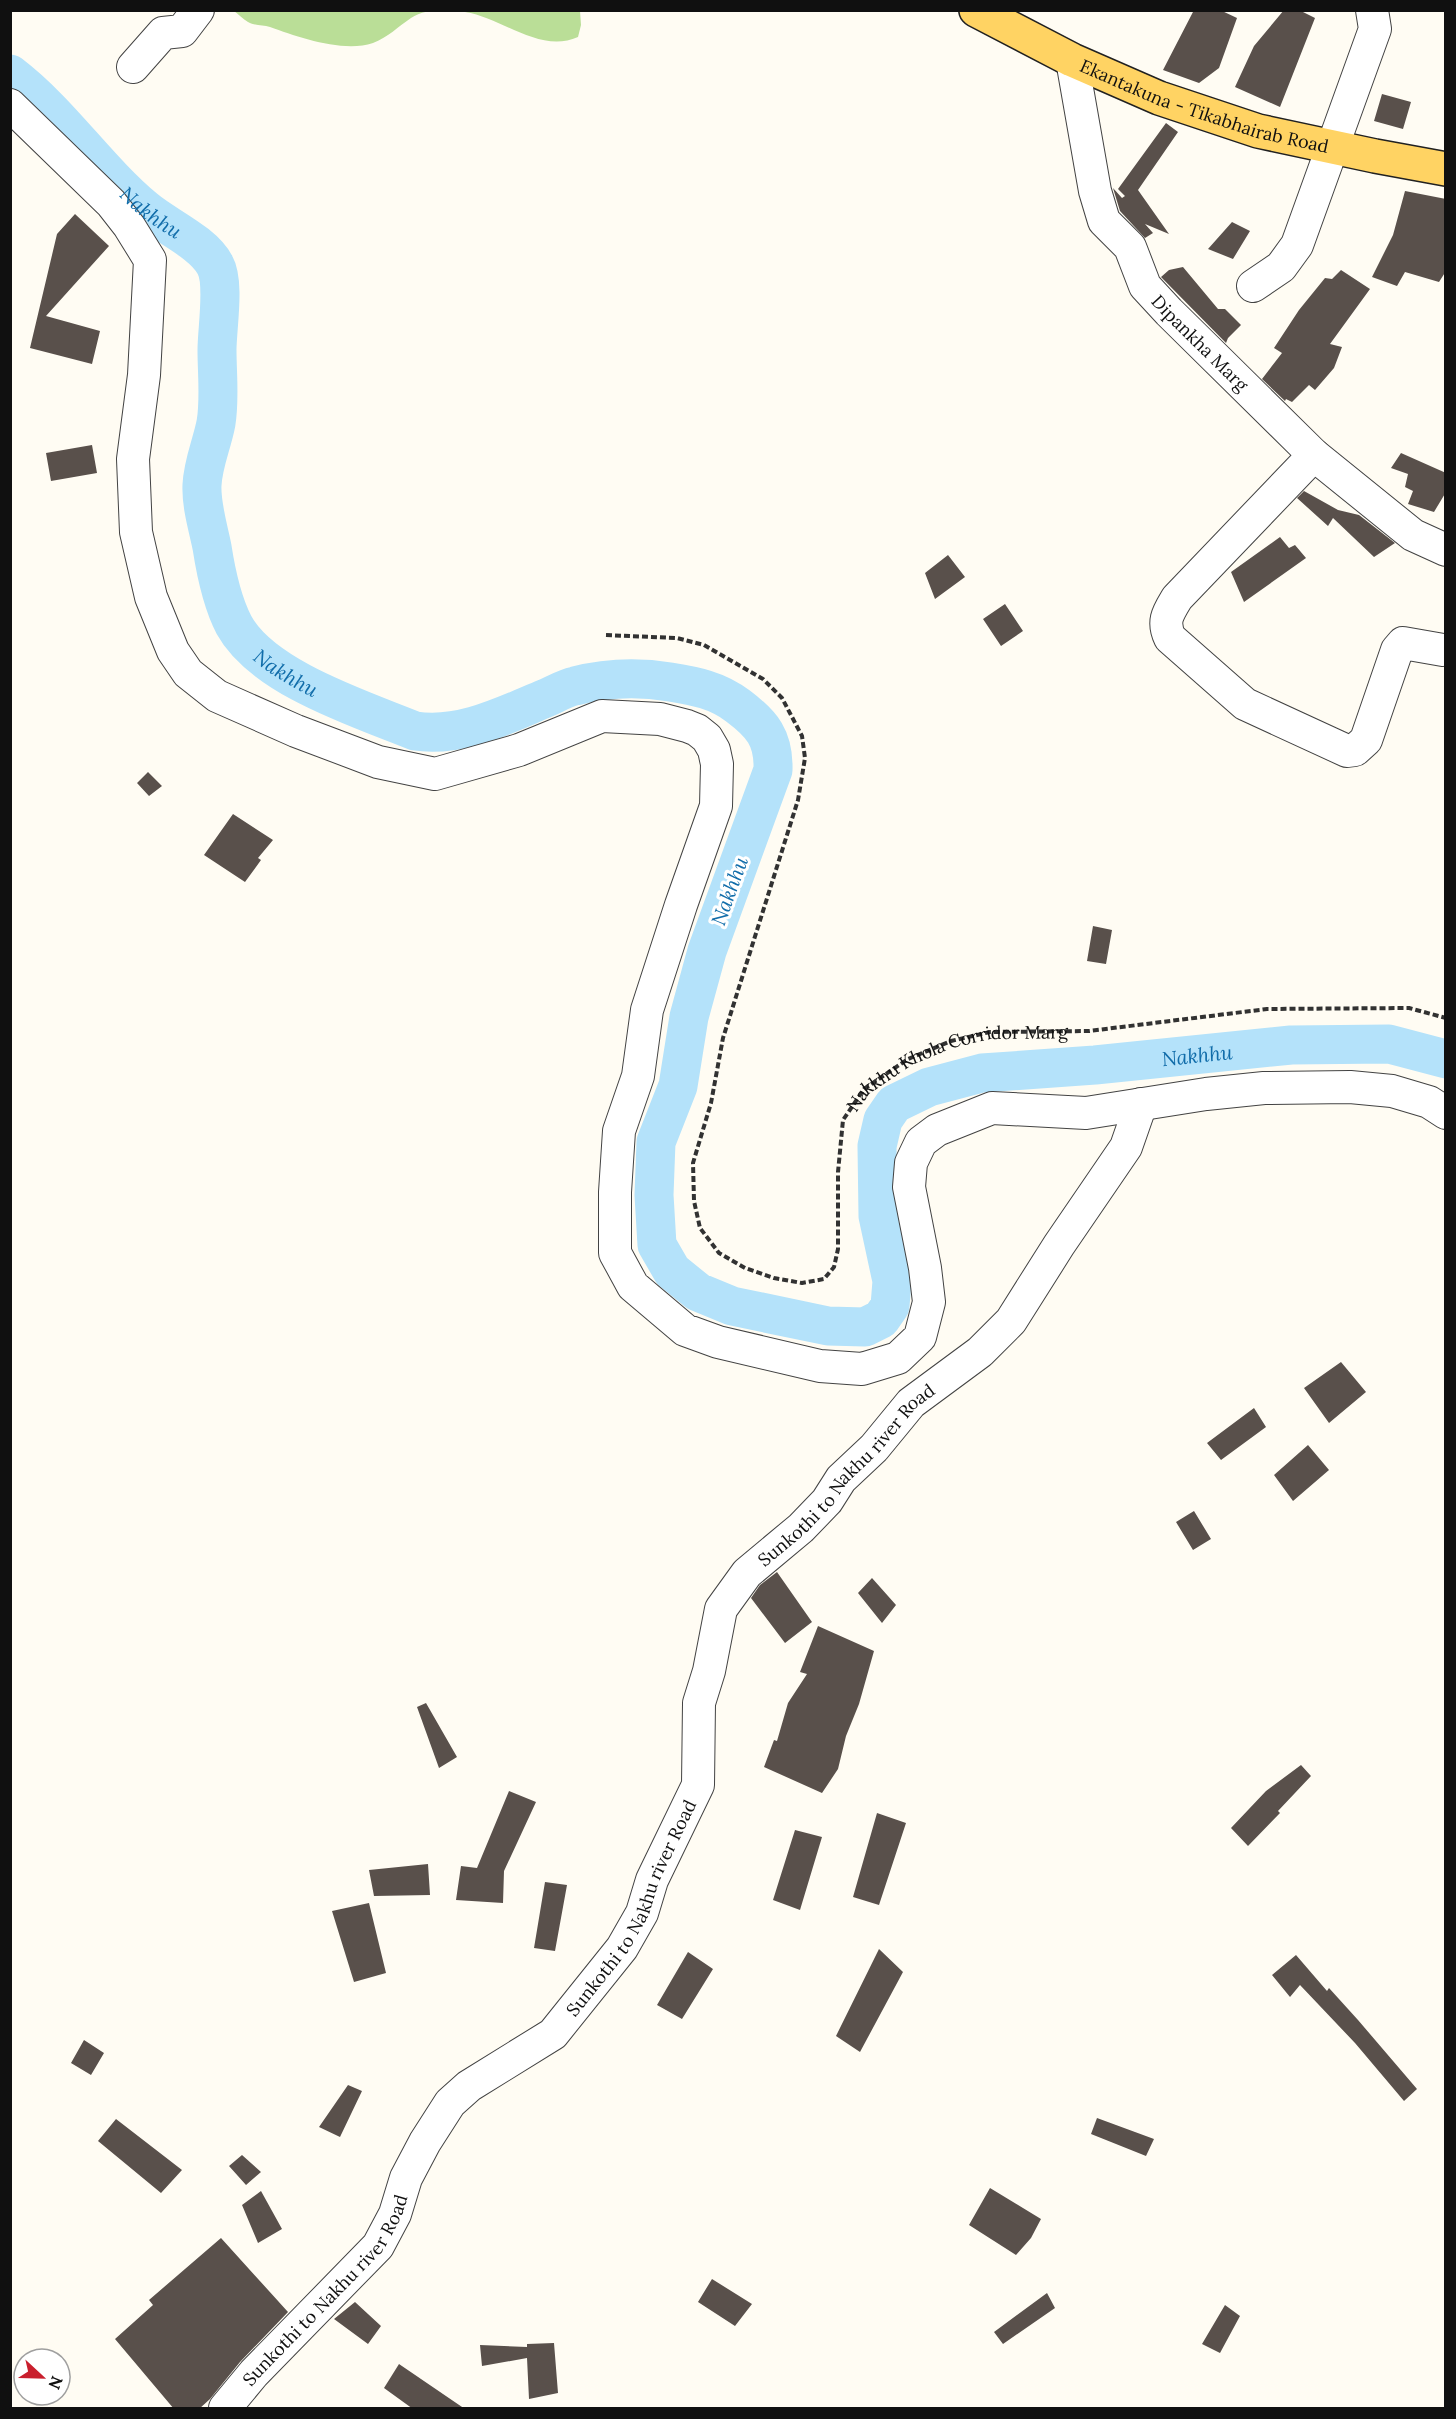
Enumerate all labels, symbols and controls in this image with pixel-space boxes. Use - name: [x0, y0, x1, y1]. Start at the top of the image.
- street label: Ekantakuna - Tikabhairab Road: [1077, 54, 1331, 157]
- water label: Nakhhu: [115, 181, 187, 243]
- street label: Dipankha Marg: [1147, 289, 1254, 396]
- water label: Nakhhu: [249, 643, 323, 702]
- water label: Nakhhu: [705, 853, 753, 929]
- street label: Nakkhu Khola Corridor Marg: [841, 1020, 1069, 1116]
- water label: Nakhhu: [1160, 1039, 1234, 1071]
- street label: Sunkothi to Nakhu river Road: [753, 1378, 939, 1571]
- street label: Sunkothi to Nakhu river Road: [561, 1796, 701, 2020]
- street label: Sunkothi to Nakhu river Road: [237, 2191, 412, 2390]
- north arrow: [12, 2347, 72, 2407]
- text: N: [44, 2373, 67, 2392]

